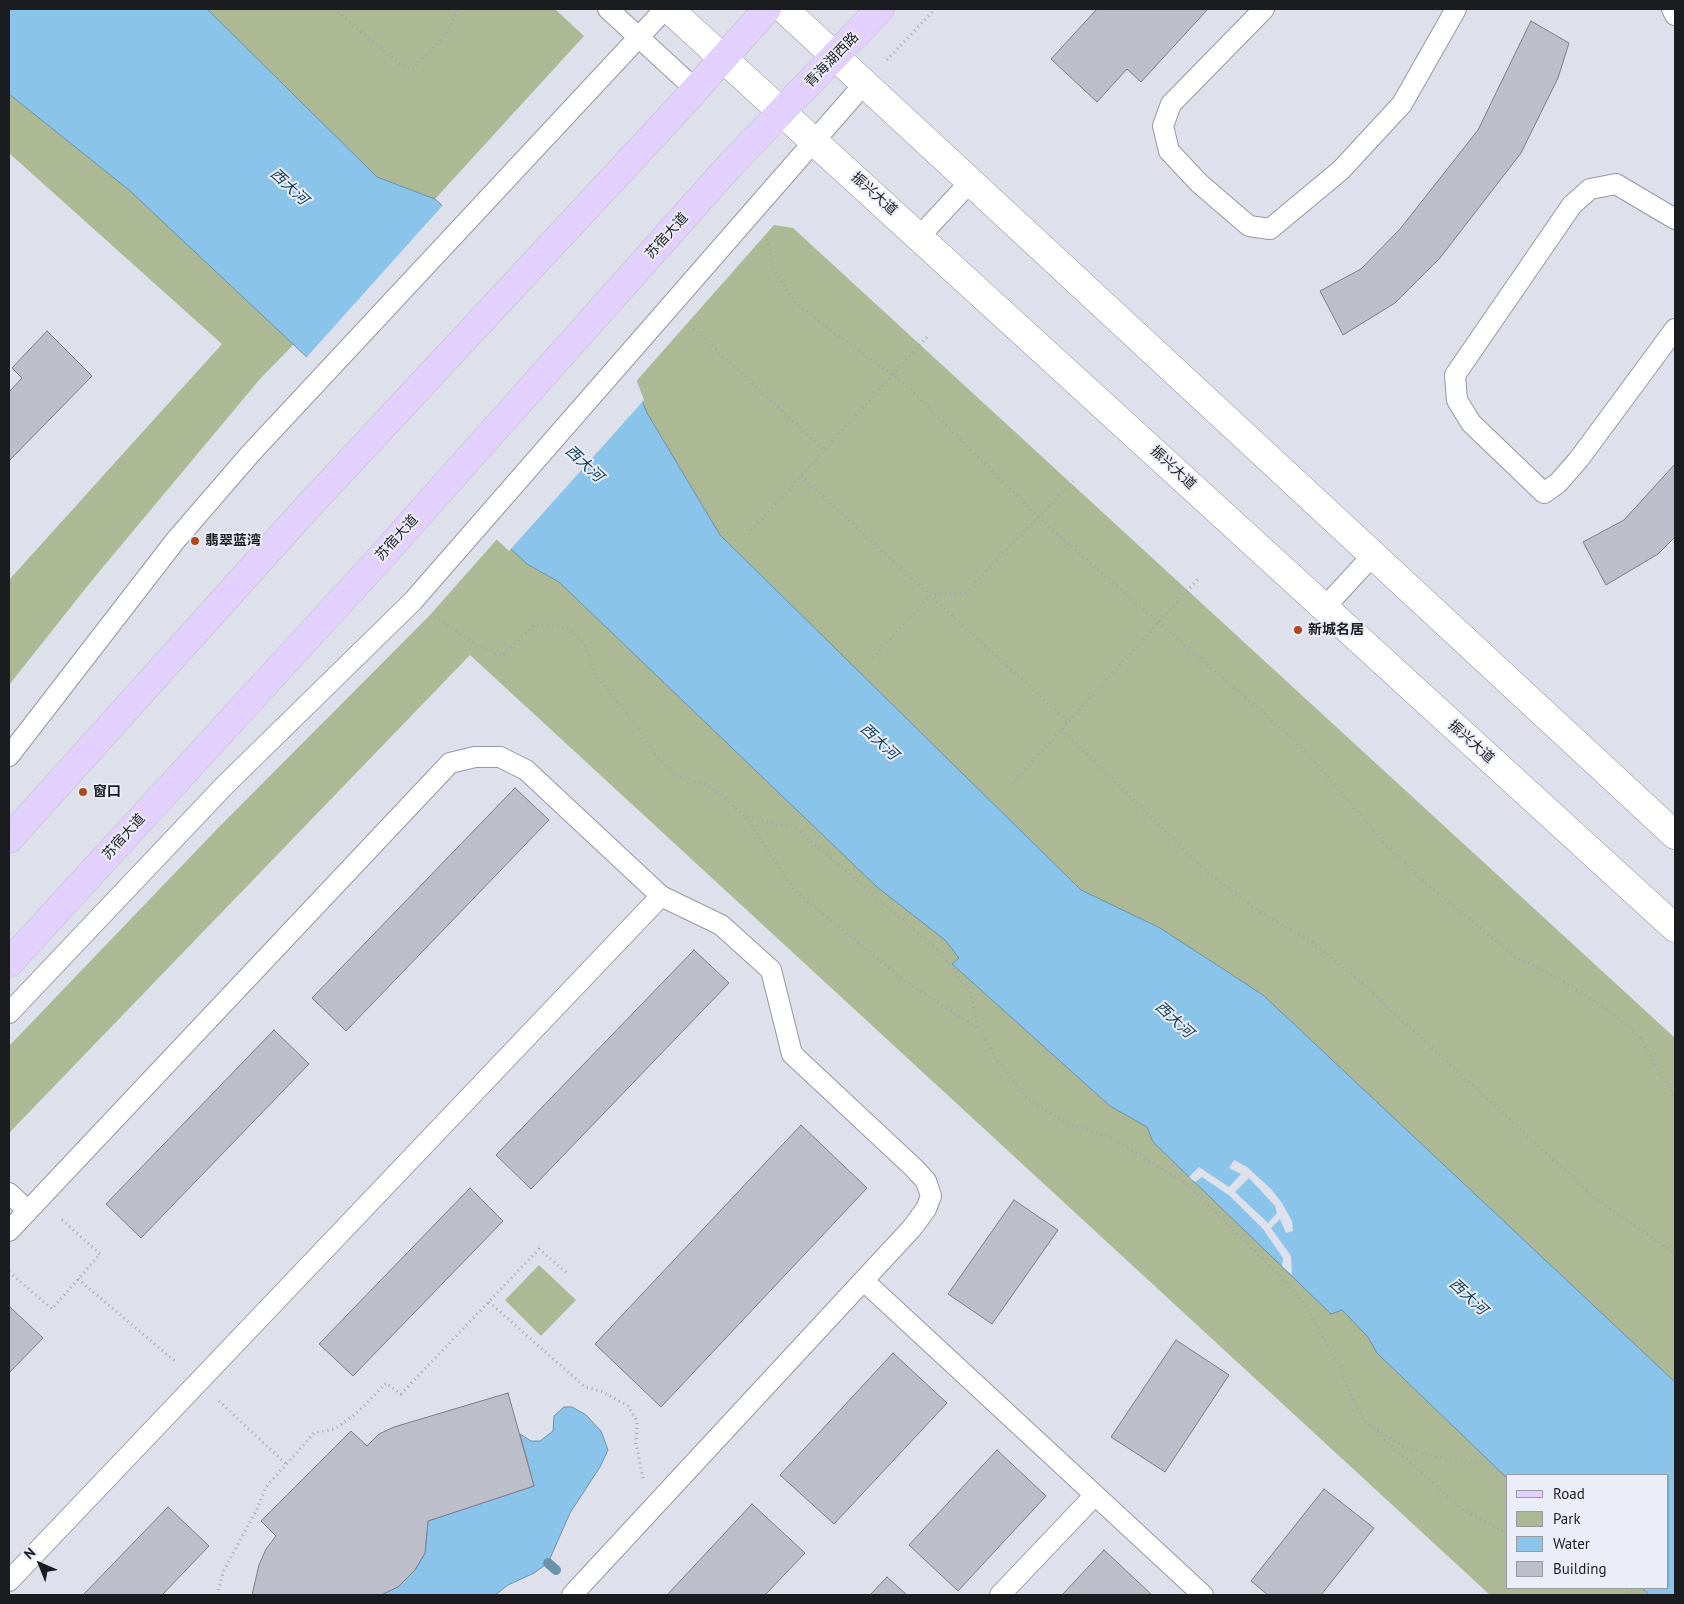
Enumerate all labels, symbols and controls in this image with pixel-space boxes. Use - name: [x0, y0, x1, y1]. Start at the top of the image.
- street label: 青海湖西路: [802, 29, 862, 91]
- water label: 西大河: [266, 165, 312, 209]
- street label: 振兴大道: [848, 169, 900, 219]
- street label: 苏宿大道: [642, 210, 692, 262]
- water label: 西大河: [561, 442, 607, 486]
- street label: 振兴大道: [1147, 443, 1199, 493]
- street label: 苏宿大道: [372, 512, 422, 564]
- place label: 翡翠蓝湾: [205, 533, 261, 549]
- marker: 翡翠蓝湾: [189, 535, 201, 547]
- place label: 新城名居: [1308, 622, 1364, 638]
- marker: 新城名居: [1292, 624, 1304, 636]
- street label: 振兴大道: [1445, 717, 1497, 767]
- water label: 西大河: [856, 720, 902, 764]
- place label: 窗口: [93, 784, 121, 800]
- marker: 窗口: [77, 786, 89, 798]
- street label: 苏宿大道: [99, 811, 149, 863]
- water label: 西大河: [1151, 998, 1197, 1042]
- water label: 西大河: [1445, 1275, 1491, 1319]
- legend: [1506, 1474, 1669, 1589]
- text: Road: [1553, 1484, 1585, 1503]
- text: Park: [1553, 1509, 1581, 1528]
- text: Water: [1553, 1534, 1590, 1553]
- north arrow: [15, 1539, 65, 1589]
- text: N: [20, 1544, 39, 1563]
- text: Building: [1553, 1559, 1607, 1578]

